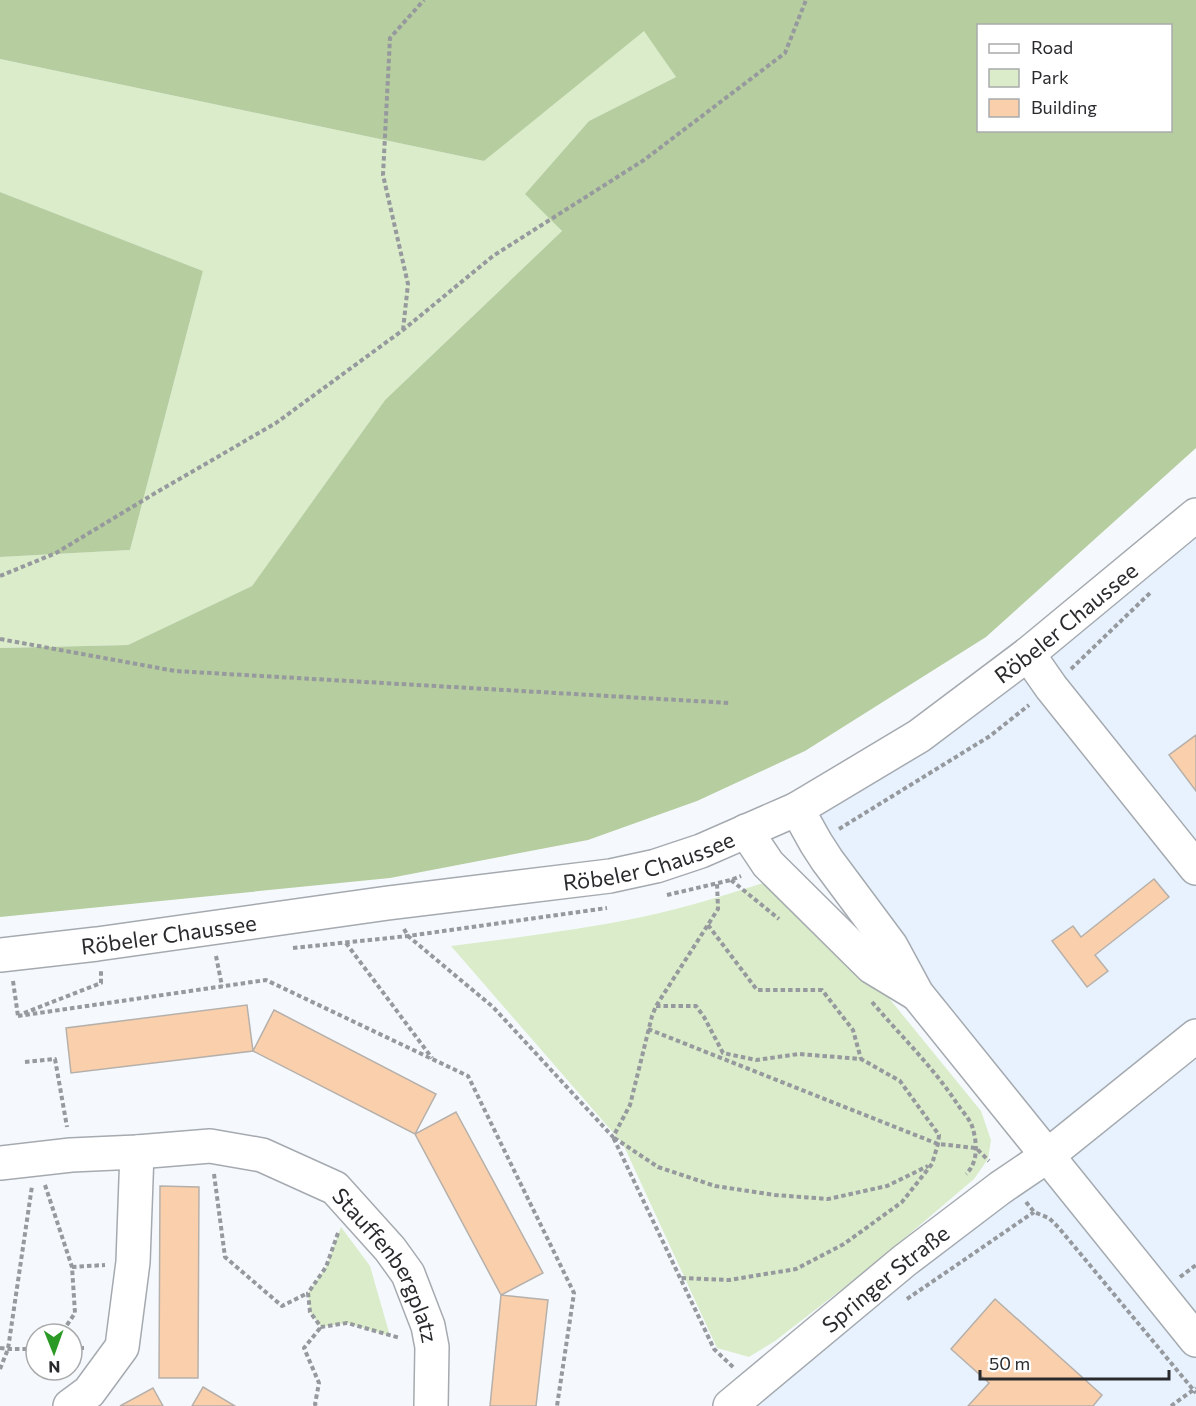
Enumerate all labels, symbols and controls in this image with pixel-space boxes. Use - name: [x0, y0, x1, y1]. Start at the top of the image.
- legend: [977, 24, 1172, 132]
- text: Road: [1031, 36, 1073, 58]
- text: Park: [1031, 66, 1069, 88]
- text: Building: [1031, 96, 1097, 118]
- street label: Röbeler Chaussee: [988, 556, 1142, 688]
- street label: Röbeler Chaussee: [561, 825, 738, 895]
- street label: Röbeler Chaussee: [80, 908, 258, 959]
- street label: Stauffenbergplatz: [327, 1182, 444, 1345]
- street label: Springer Straße: [816, 1218, 954, 1338]
- north arrow: [24, 1322, 84, 1382]
- scale bar: [980, 1343, 1169, 1381]
- text: 50 m: [989, 1352, 1030, 1374]
- text: N: [48, 1358, 60, 1377]

